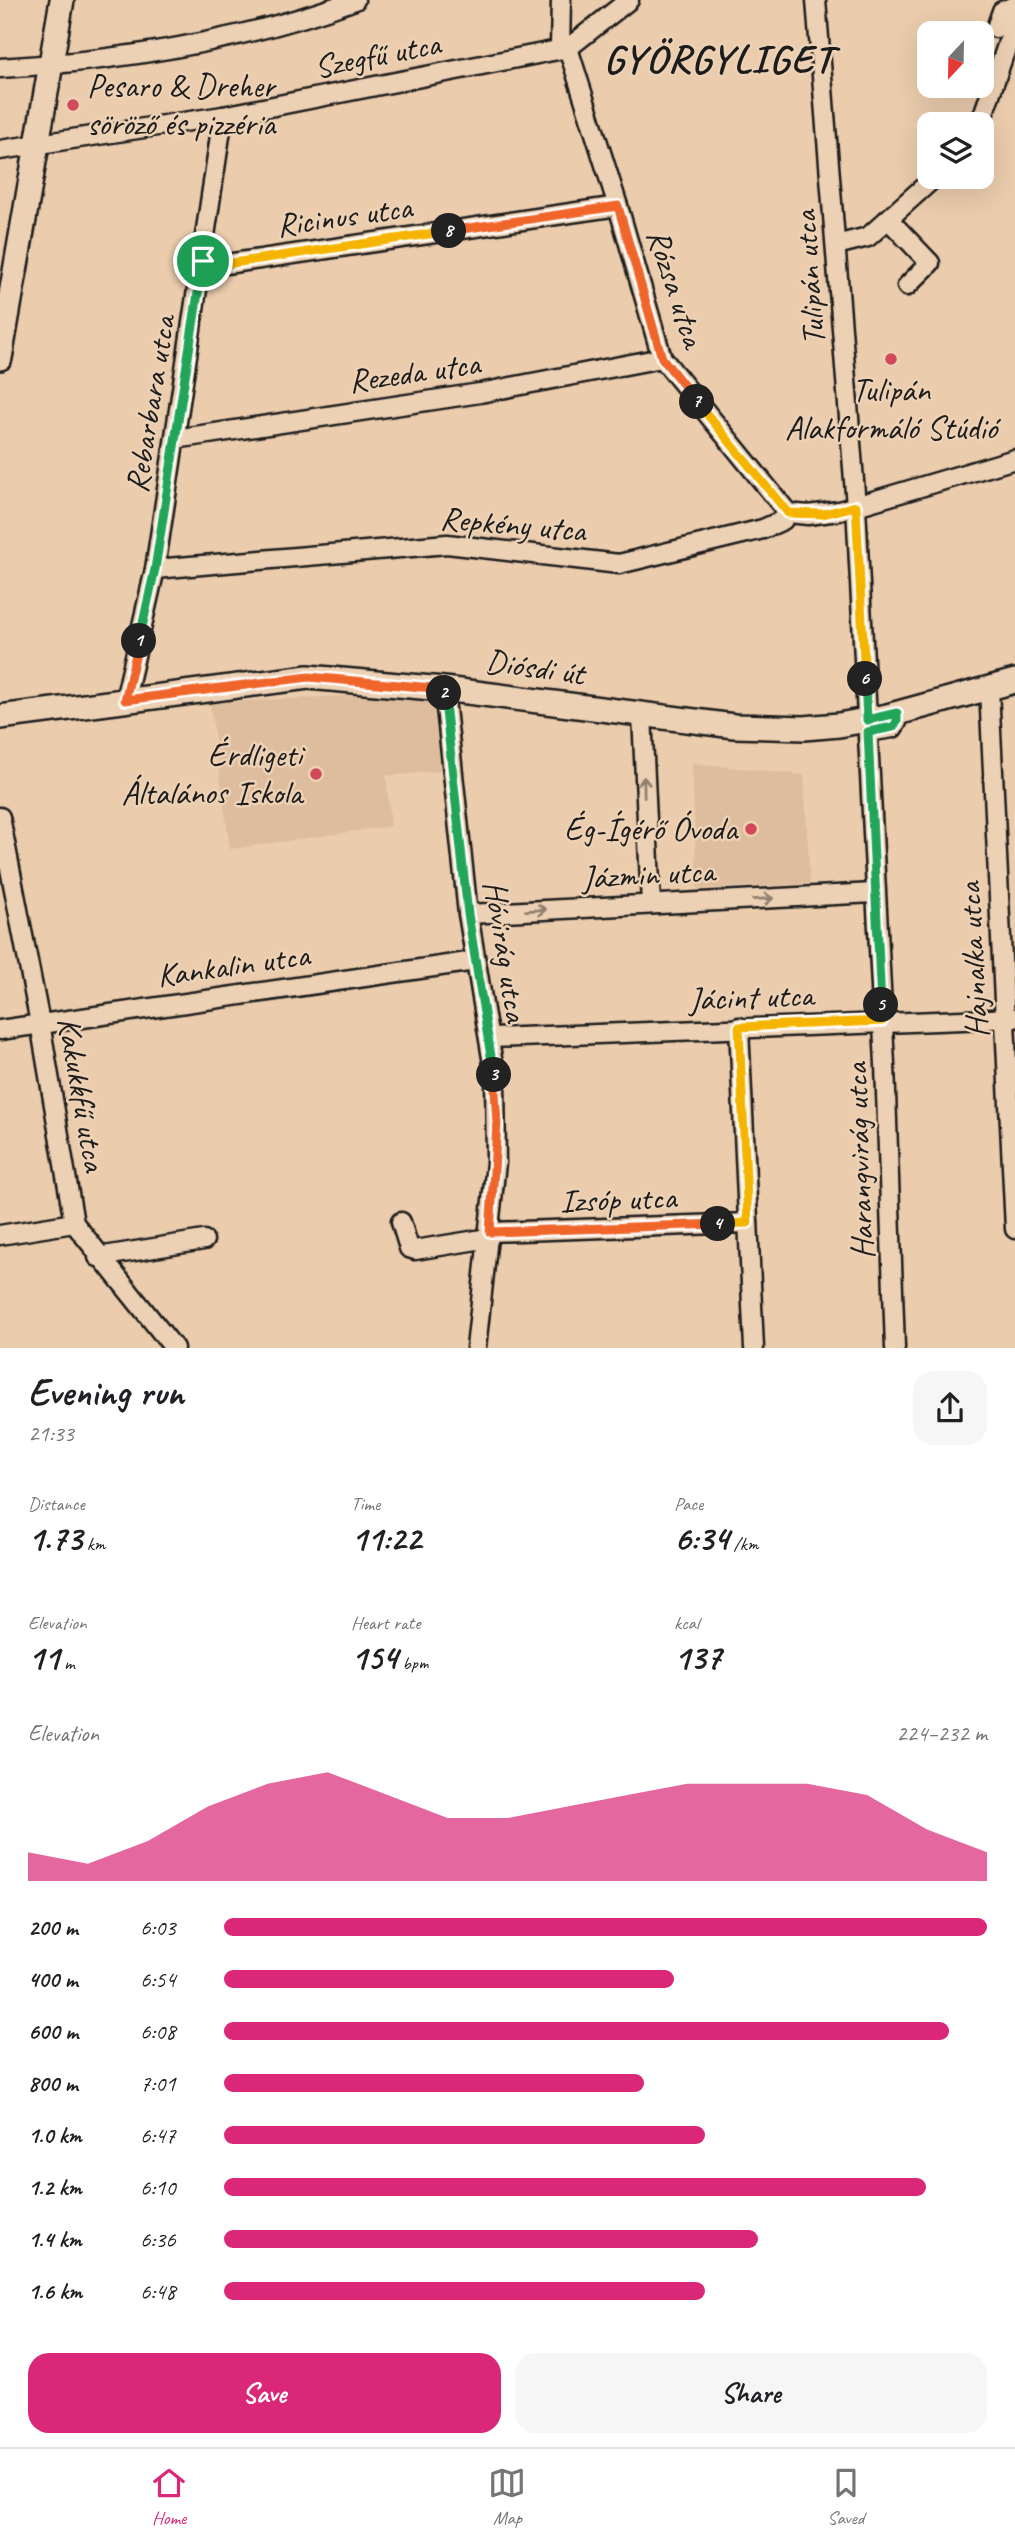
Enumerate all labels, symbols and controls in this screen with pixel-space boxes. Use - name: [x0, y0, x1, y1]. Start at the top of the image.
- north arrow: [917, 21, 994, 98]
- map controls: [917, 21, 994, 189]
- street label: Szegfű utca: [311, 22, 445, 88]
- district label: GYÖRGYLIGET: [604, 34, 841, 84]
- place label: Pesaro & Dreher söröző és pizzéria: [87, 65, 278, 145]
- marker: Pesaro & Dreher söröző és pizzéria: [65, 97, 81, 113]
- button: layers: [917, 112, 994, 189]
- street label: Ricinus utca: [274, 185, 416, 246]
- street label: Tulipán utca: [783, 208, 835, 347]
- pin: 8: [432, 214, 466, 248]
- text: 8: [444, 218, 453, 242]
- street label: Rózsa utca: [637, 224, 716, 355]
- pin: [173, 231, 233, 291]
- icon: arrive: [184, 242, 222, 280]
- street label: Rebarbara utca: [115, 310, 185, 495]
- street label: Rezeda utca: [346, 342, 484, 402]
- marker: Tulipán Alakformáló Stúdió: [883, 351, 899, 367]
- place label: Tulipán Alakformáló Stúdió: [785, 369, 1001, 449]
- pin: 7: [680, 384, 714, 420]
- text: 7: [692, 389, 701, 413]
- street label: Repkény utca: [439, 497, 589, 551]
- pin: 1: [122, 624, 156, 658]
- text: 1: [134, 628, 143, 652]
- street label: Diósdi út: [483, 639, 590, 695]
- pin: 6: [848, 662, 882, 696]
- text: 6: [860, 666, 869, 690]
- pin: 2: [426, 676, 462, 710]
- text: 2: [439, 680, 448, 704]
- place label: Érdligeti Általános Iskola: [122, 734, 306, 814]
- marker: Érdligeti Általános Iskola: [308, 766, 324, 782]
- one-way arrow: [637, 776, 651, 799]
- place label: Ég-Ígérő Óvoda: [564, 808, 739, 850]
- marker: Ég-Ígérő Óvoda: [743, 821, 759, 837]
- street label: Jázmin utca: [579, 849, 718, 899]
- street label: Hóvirág utca: [474, 877, 538, 1026]
- street label: Hajnalka utca: [948, 879, 998, 1039]
- one-way arrow: [751, 892, 774, 905]
- one-way arrow: [524, 903, 547, 916]
- street label: Kankalin utca: [154, 933, 313, 996]
- street label: Jácint utca: [686, 974, 816, 1020]
- pin: 5: [864, 988, 898, 1023]
- text: 5: [876, 992, 885, 1016]
- street label: Kakukkfű utca: [48, 1014, 116, 1176]
- pin: 3: [476, 1058, 512, 1092]
- street label: Harangvirág utca: [835, 1060, 883, 1260]
- text: 3: [489, 1062, 498, 1086]
- street label: Izsóp utca: [559, 1176, 679, 1222]
- pin: 4: [700, 1206, 736, 1242]
- text: 4: [713, 1211, 722, 1235]
- text: Evening run: [28, 1369, 184, 1416]
- button: share: [913, 1371, 987, 1445]
- text: 21:33: [28, 1419, 74, 1448]
- text: Distance: [28, 1492, 85, 1516]
- text: Time: [351, 1492, 380, 1516]
- text: Pace: [674, 1492, 703, 1516]
- text: 1.73: [28, 1516, 82, 1561]
- text: 11:22: [351, 1516, 421, 1561]
- text: 6:34: [674, 1516, 729, 1561]
- text: km: [82, 1532, 105, 1556]
- text: /km: [729, 1532, 758, 1556]
- text: Elevation: [28, 1611, 86, 1635]
- text: Heart rate: [351, 1611, 420, 1635]
- text: kcal: [674, 1611, 699, 1635]
- text: 11: [28, 1635, 60, 1680]
- text: 154: [351, 1635, 398, 1680]
- text: 137: [674, 1635, 721, 1680]
- text: m: [60, 1651, 75, 1675]
- text: bpm: [398, 1651, 428, 1675]
- text: Elevation: [28, 1719, 99, 1748]
- text: 224–232 m: [896, 1719, 987, 1748]
- text: 200 m: [28, 1913, 78, 1942]
- text: 6:03: [140, 1913, 176, 1942]
- text: 400 m: [28, 1965, 78, 1994]
- text: 6:54: [140, 1965, 176, 1994]
- text: 600 m: [28, 2017, 78, 2046]
- text: 6:08: [140, 2017, 176, 2046]
- text: 800 m: [28, 2069, 78, 2098]
- text: 7:01: [140, 2069, 176, 2098]
- text: 1.0 km: [28, 2121, 82, 2150]
- text: 6:47: [140, 2121, 176, 2150]
- text: 1.2 km: [28, 2173, 82, 2202]
- text: 6:10: [140, 2173, 176, 2202]
- text: 1.4 km: [28, 2225, 82, 2254]
- text: 6:36: [140, 2225, 176, 2254]
- text: 1.6 km: [28, 2277, 82, 2306]
- text: 6:48: [140, 2277, 176, 2306]
- button: Save: [28, 2353, 501, 2433]
- button: Share: [515, 2353, 987, 2433]
- tab: Home: [150, 2464, 188, 2530]
- tab: Map: [488, 2464, 526, 2530]
- tab: Saved: [827, 2464, 865, 2530]

